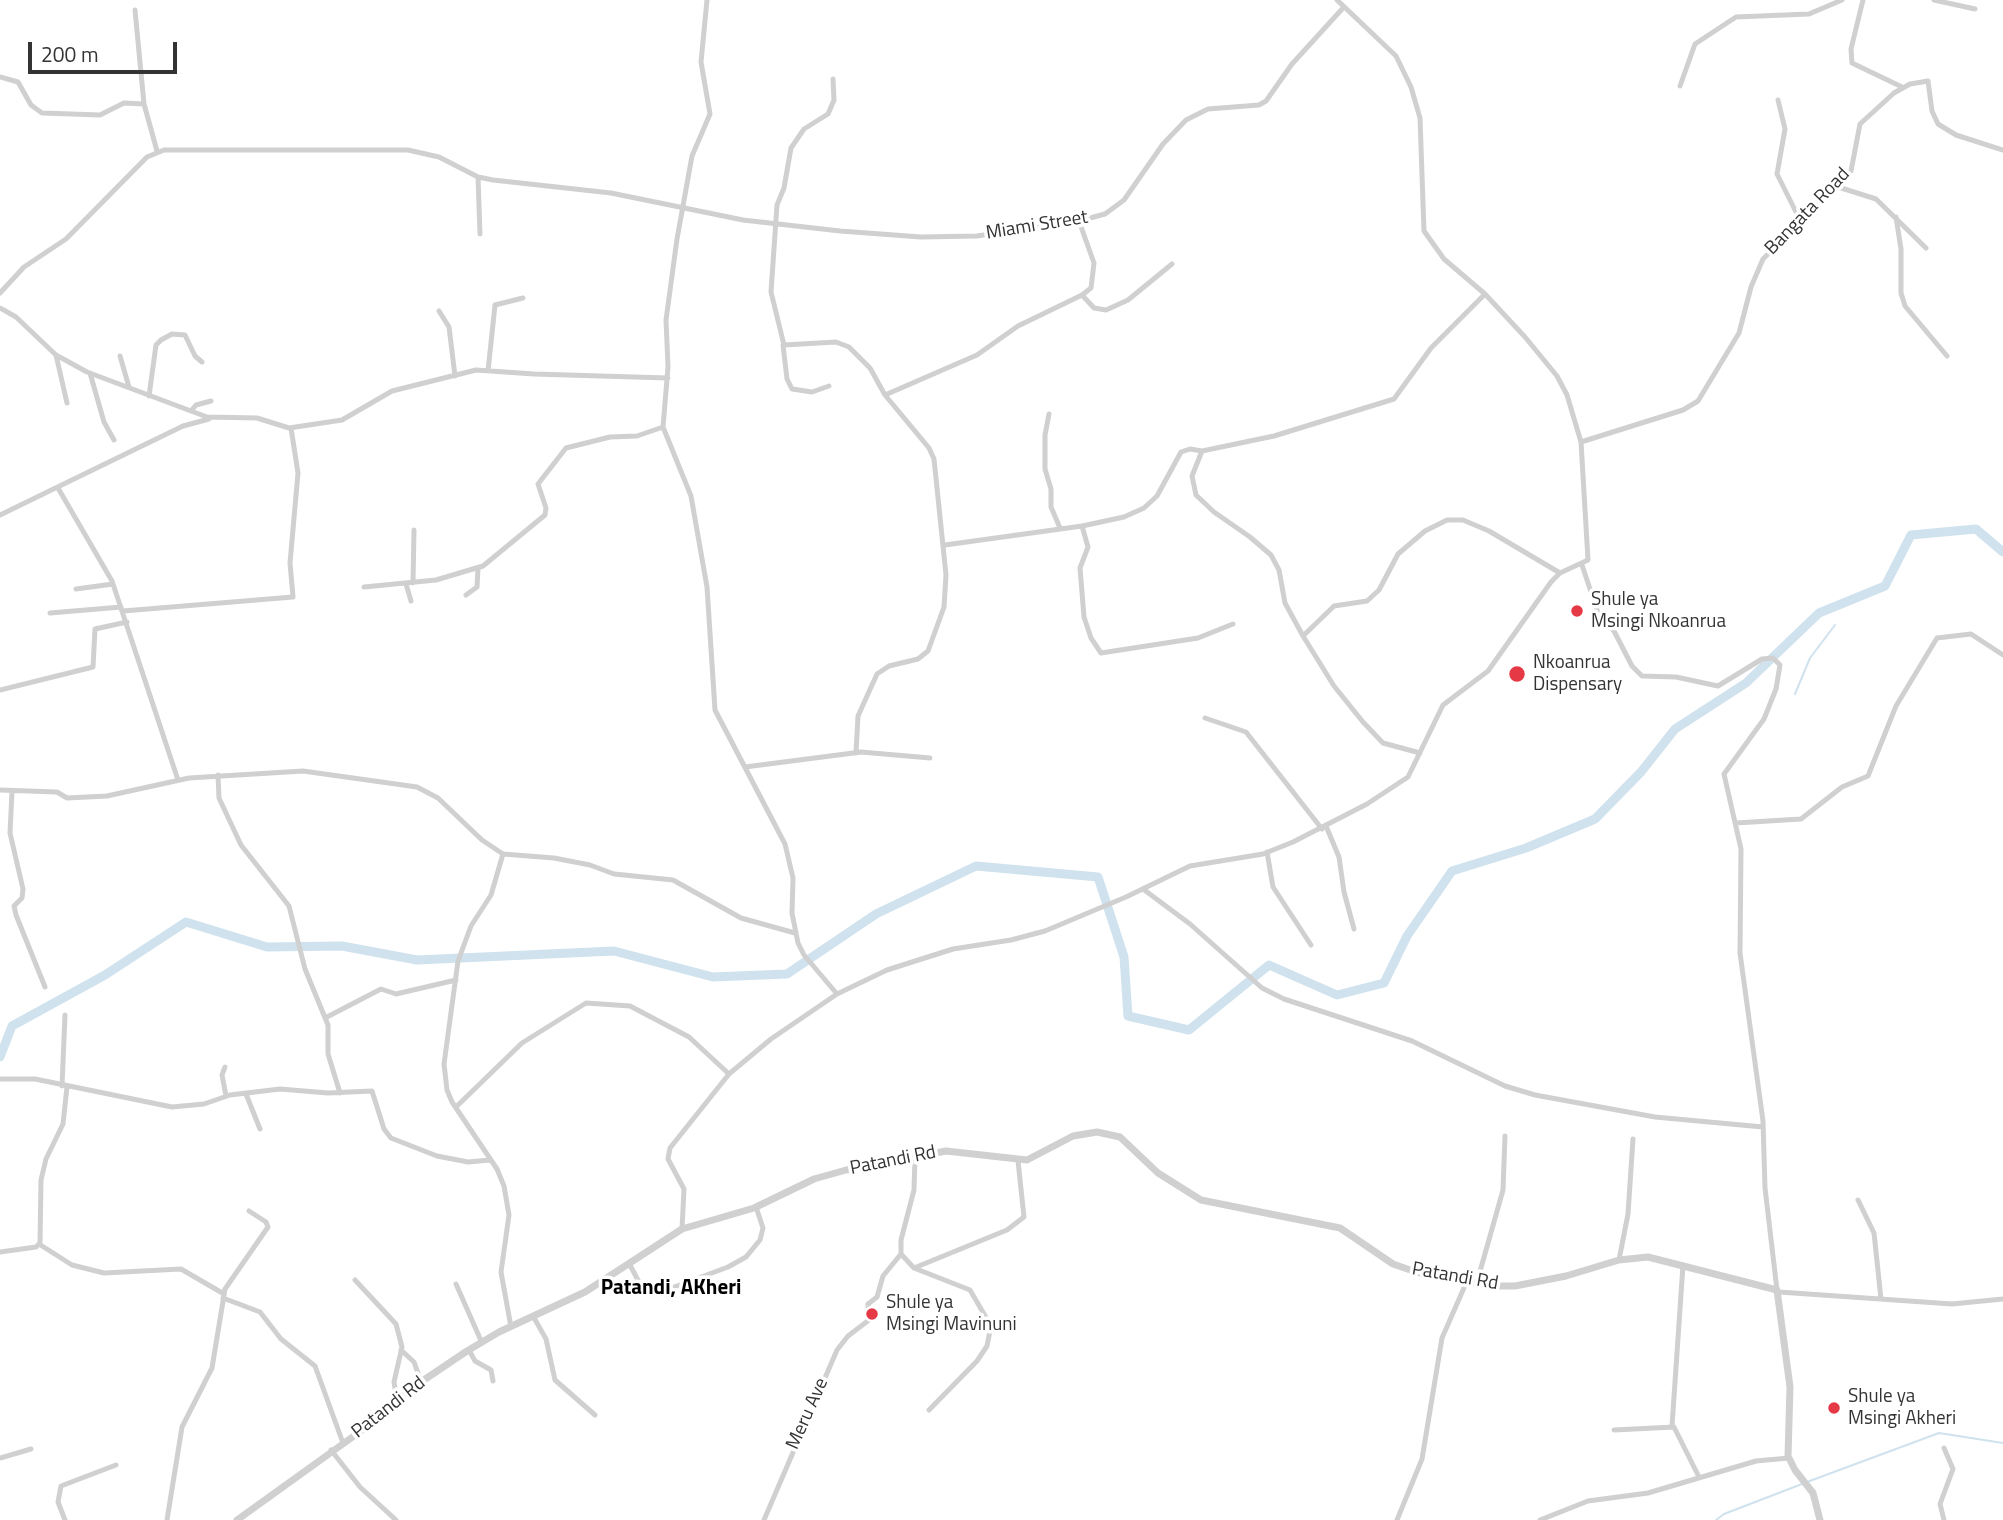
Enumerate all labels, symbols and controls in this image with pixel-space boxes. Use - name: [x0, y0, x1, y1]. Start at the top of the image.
- scale bar: [32, 28, 180, 72]
- text: 200 m: [41, 38, 98, 70]
- street label: Bangata Road: [1761, 164, 1855, 260]
- street label: Miami Street: [984, 207, 1090, 245]
- place label: Shule ya Msingi Nkoanrua: [1591, 589, 1726, 633]
- marker: Shule ya Msingi Nkoanrua: [1569, 603, 1585, 619]
- place label: Nkoanrua Dispensary: [1533, 652, 1622, 696]
- marker: Nkoanrua Dispensary: [1507, 664, 1527, 684]
- street label: Patandi Rd: [848, 1142, 938, 1180]
- street label: Patandi Rd: [1410, 1258, 1500, 1296]
- district label: Patandi, AKheri: [601, 1276, 741, 1302]
- place label: Shule ya Msingi Mavinuni: [886, 1292, 1017, 1336]
- marker: Shule ya Msingi Mavinuni: [864, 1306, 880, 1322]
- street label: Patandi Rd: [348, 1372, 430, 1444]
- street label: Meru Ave: [782, 1375, 834, 1453]
- place label: Shule ya Msingi Akheri: [1848, 1386, 1956, 1430]
- marker: Shule ya Msingi Akheri: [1826, 1400, 1842, 1416]

